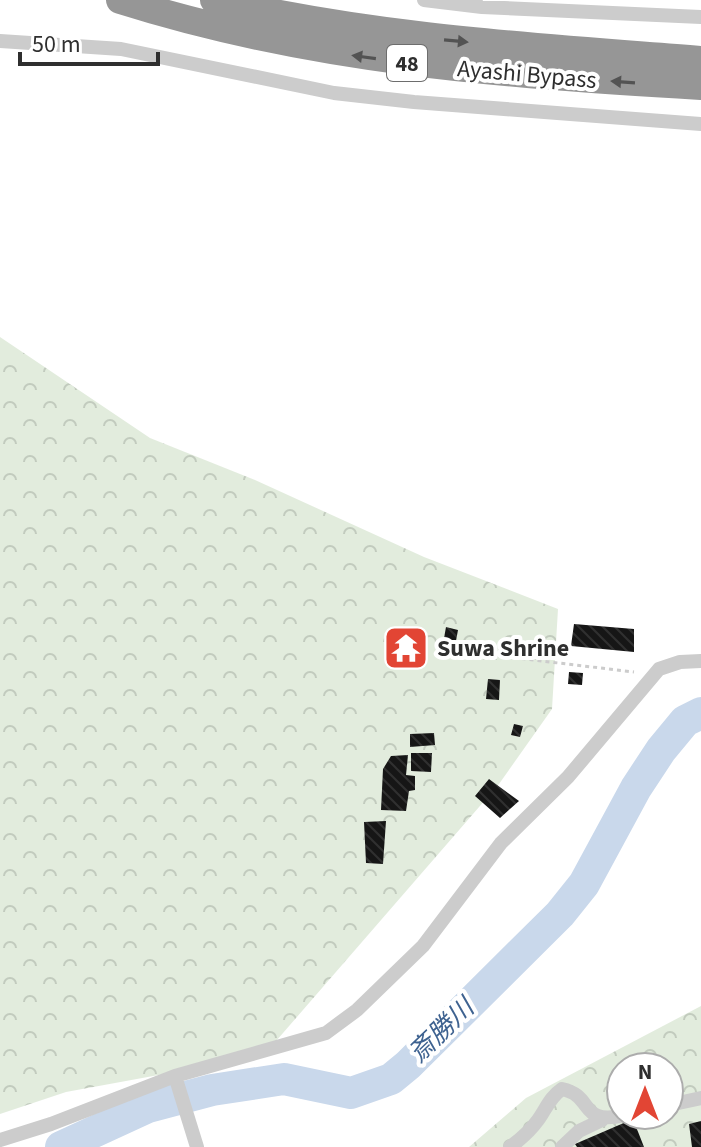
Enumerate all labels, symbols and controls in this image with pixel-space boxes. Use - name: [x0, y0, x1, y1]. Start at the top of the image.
- scale bar: [20, 16, 158, 66]
- text: 50 m: [32, 27, 81, 62]
- one-way arrow: [444, 35, 469, 48]
- road number: 48: [387, 45, 427, 81]
- one-way arrow: [352, 50, 377, 63]
- street label: Ayashi Bypass: [456, 51, 598, 98]
- one-way arrow: [610, 75, 635, 88]
- temple icon: Suwa Shrine: [382, 624, 430, 672]
- place label: Suwa Shrine: [437, 631, 569, 666]
- water label: 斎勝川: [400, 988, 484, 1071]
- north arrow: [605, 1051, 685, 1131]
- text: N: [638, 1056, 652, 1088]

